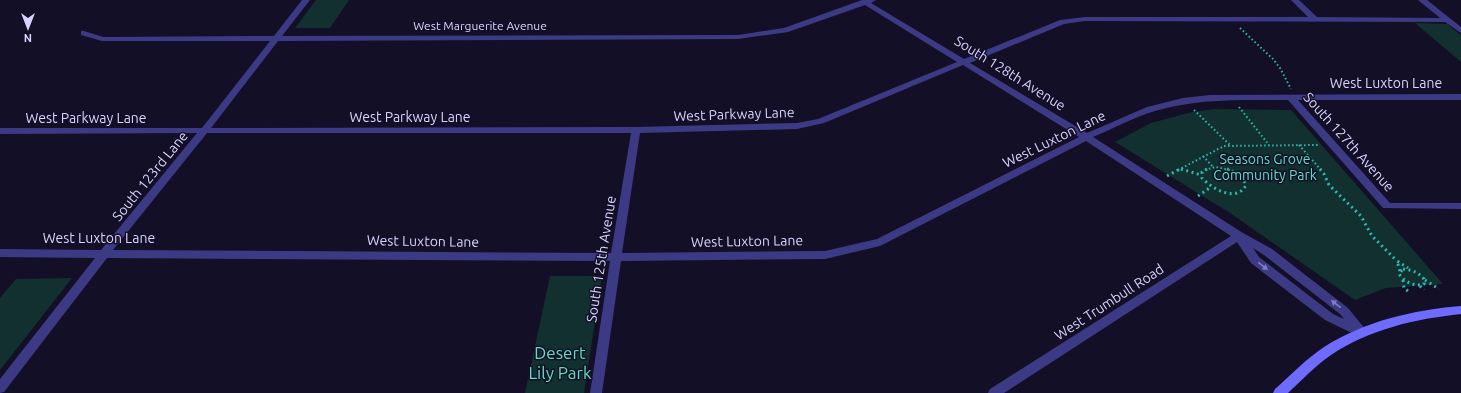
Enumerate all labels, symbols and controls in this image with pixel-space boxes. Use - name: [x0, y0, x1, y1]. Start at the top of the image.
- north arrow: [8, 8, 48, 48]
- street label: West Marguerite Avenue: [413, 19, 547, 32]
- text: N: [24, 32, 32, 44]
- street label: South 128th Avenue: [952, 32, 1068, 114]
- street label: West Luxton Lane: [1330, 75, 1442, 91]
- street label: South 127th Avenue: [1300, 89, 1398, 195]
- street label: West Parkway Lane: [673, 104, 795, 124]
- street label: West Luxton Lane: [1000, 107, 1108, 171]
- street label: West Parkway Lane: [349, 109, 471, 125]
- street label: West Parkway Lane: [25, 110, 147, 126]
- street label: South 123rd Lane: [109, 128, 191, 224]
- park label: Seasons Grove Community Park: [1213, 151, 1317, 183]
- street label: South 125th Avenue: [583, 195, 619, 323]
- street label: West Luxton Lane: [43, 230, 155, 246]
- street label: West Luxton Lane: [367, 232, 479, 250]
- street label: West Luxton Lane: [691, 232, 803, 250]
- street label: West Trumbull Road: [1051, 261, 1167, 343]
- one-way arrow: [1258, 262, 1268, 270]
- one-way arrow: [1330, 300, 1341, 309]
- park label: Desert Lily Park: [528, 343, 592, 382]

